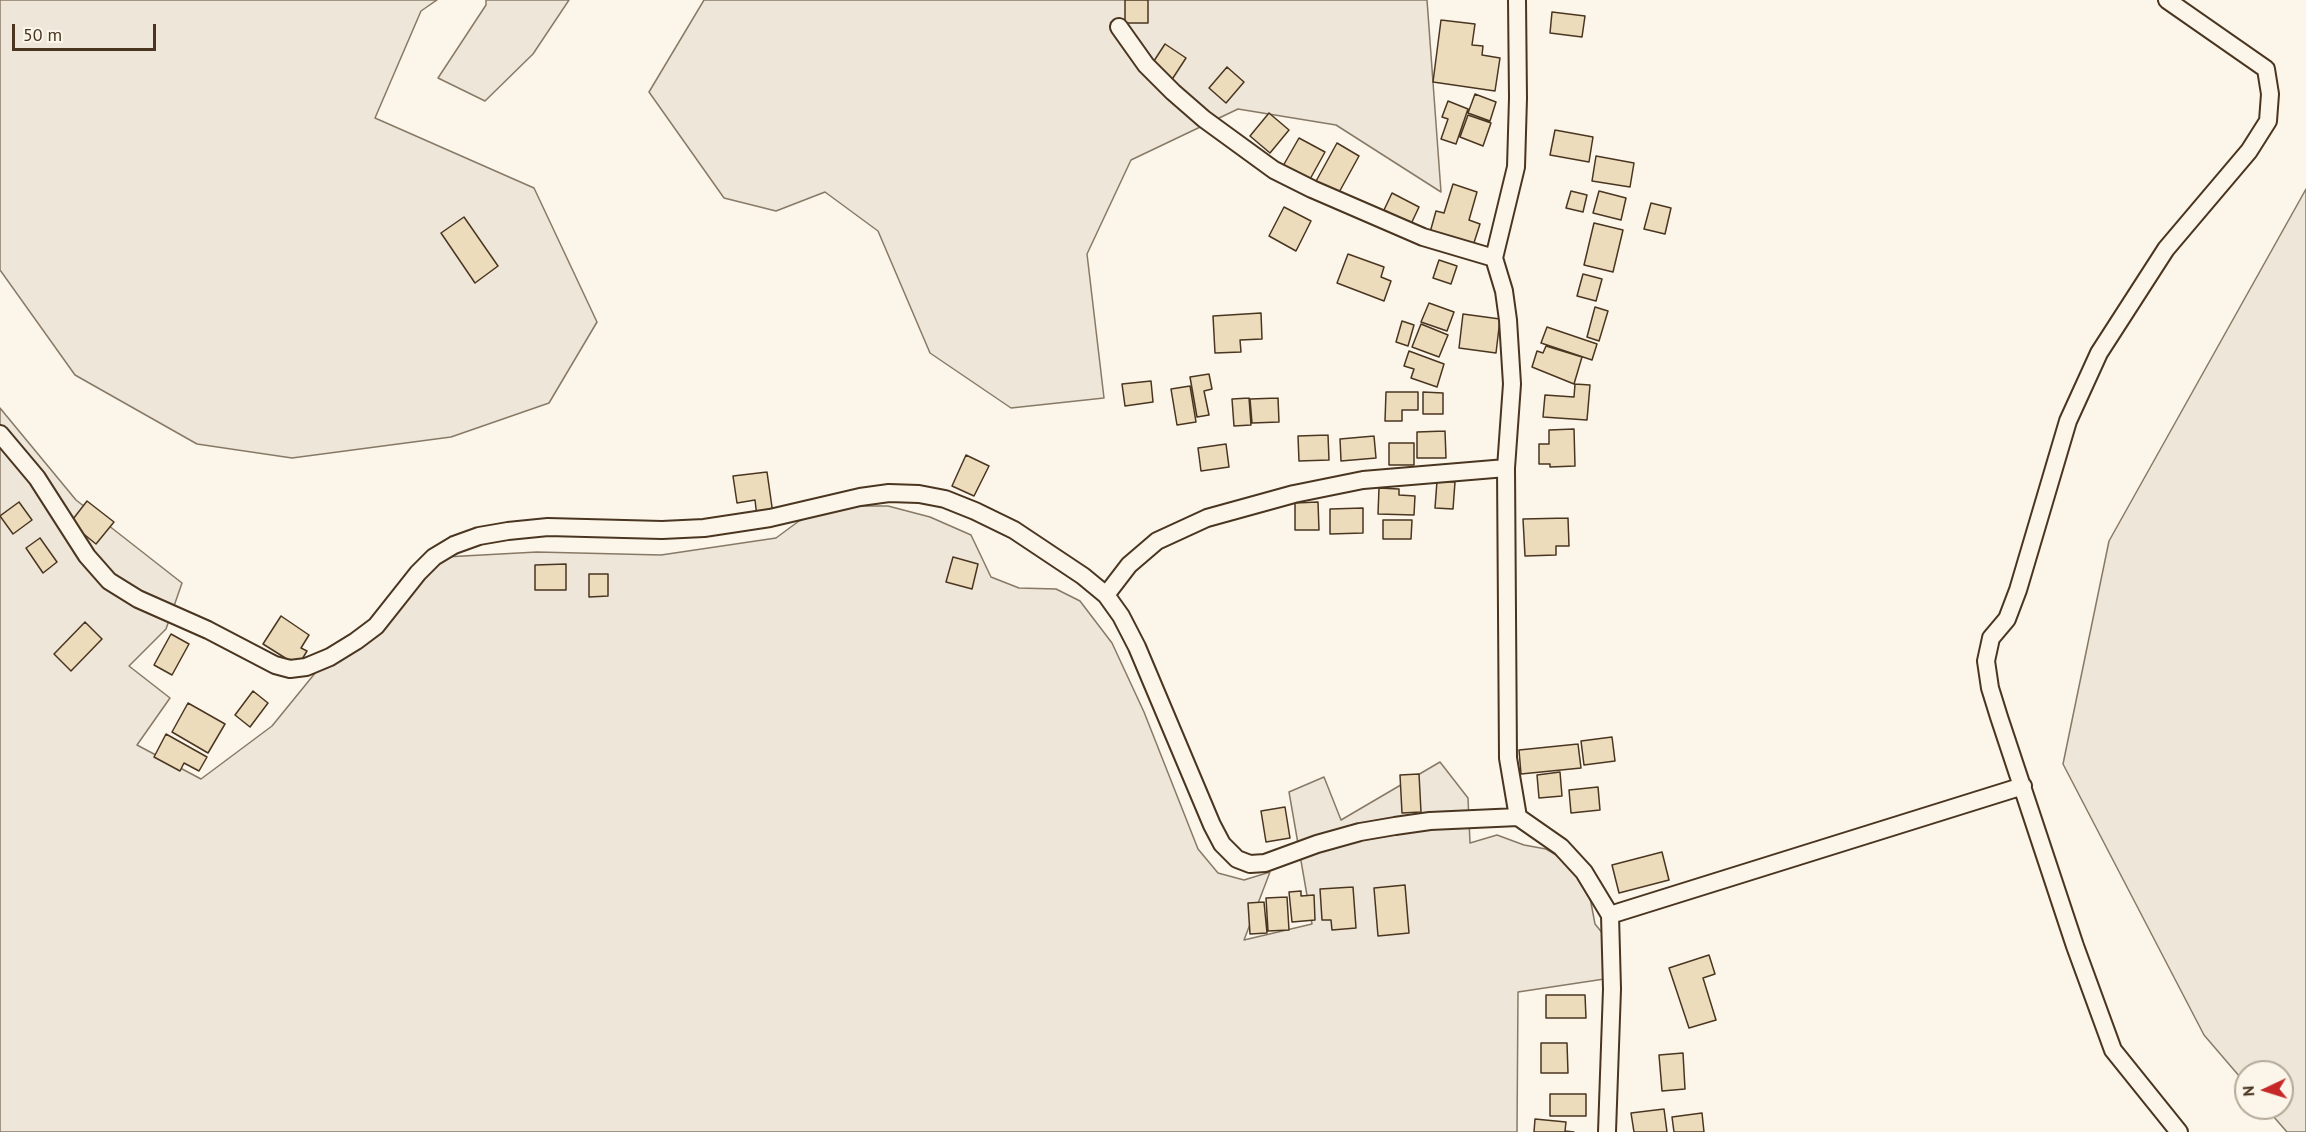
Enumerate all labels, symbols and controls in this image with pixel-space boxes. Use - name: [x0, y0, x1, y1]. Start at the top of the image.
- scale bar: [15, 12, 159, 50]
- text: 50 m: [23, 23, 62, 46]
- north arrow: [2234, 1060, 2294, 1120]
- text: N: [2238, 1085, 2258, 1097]

